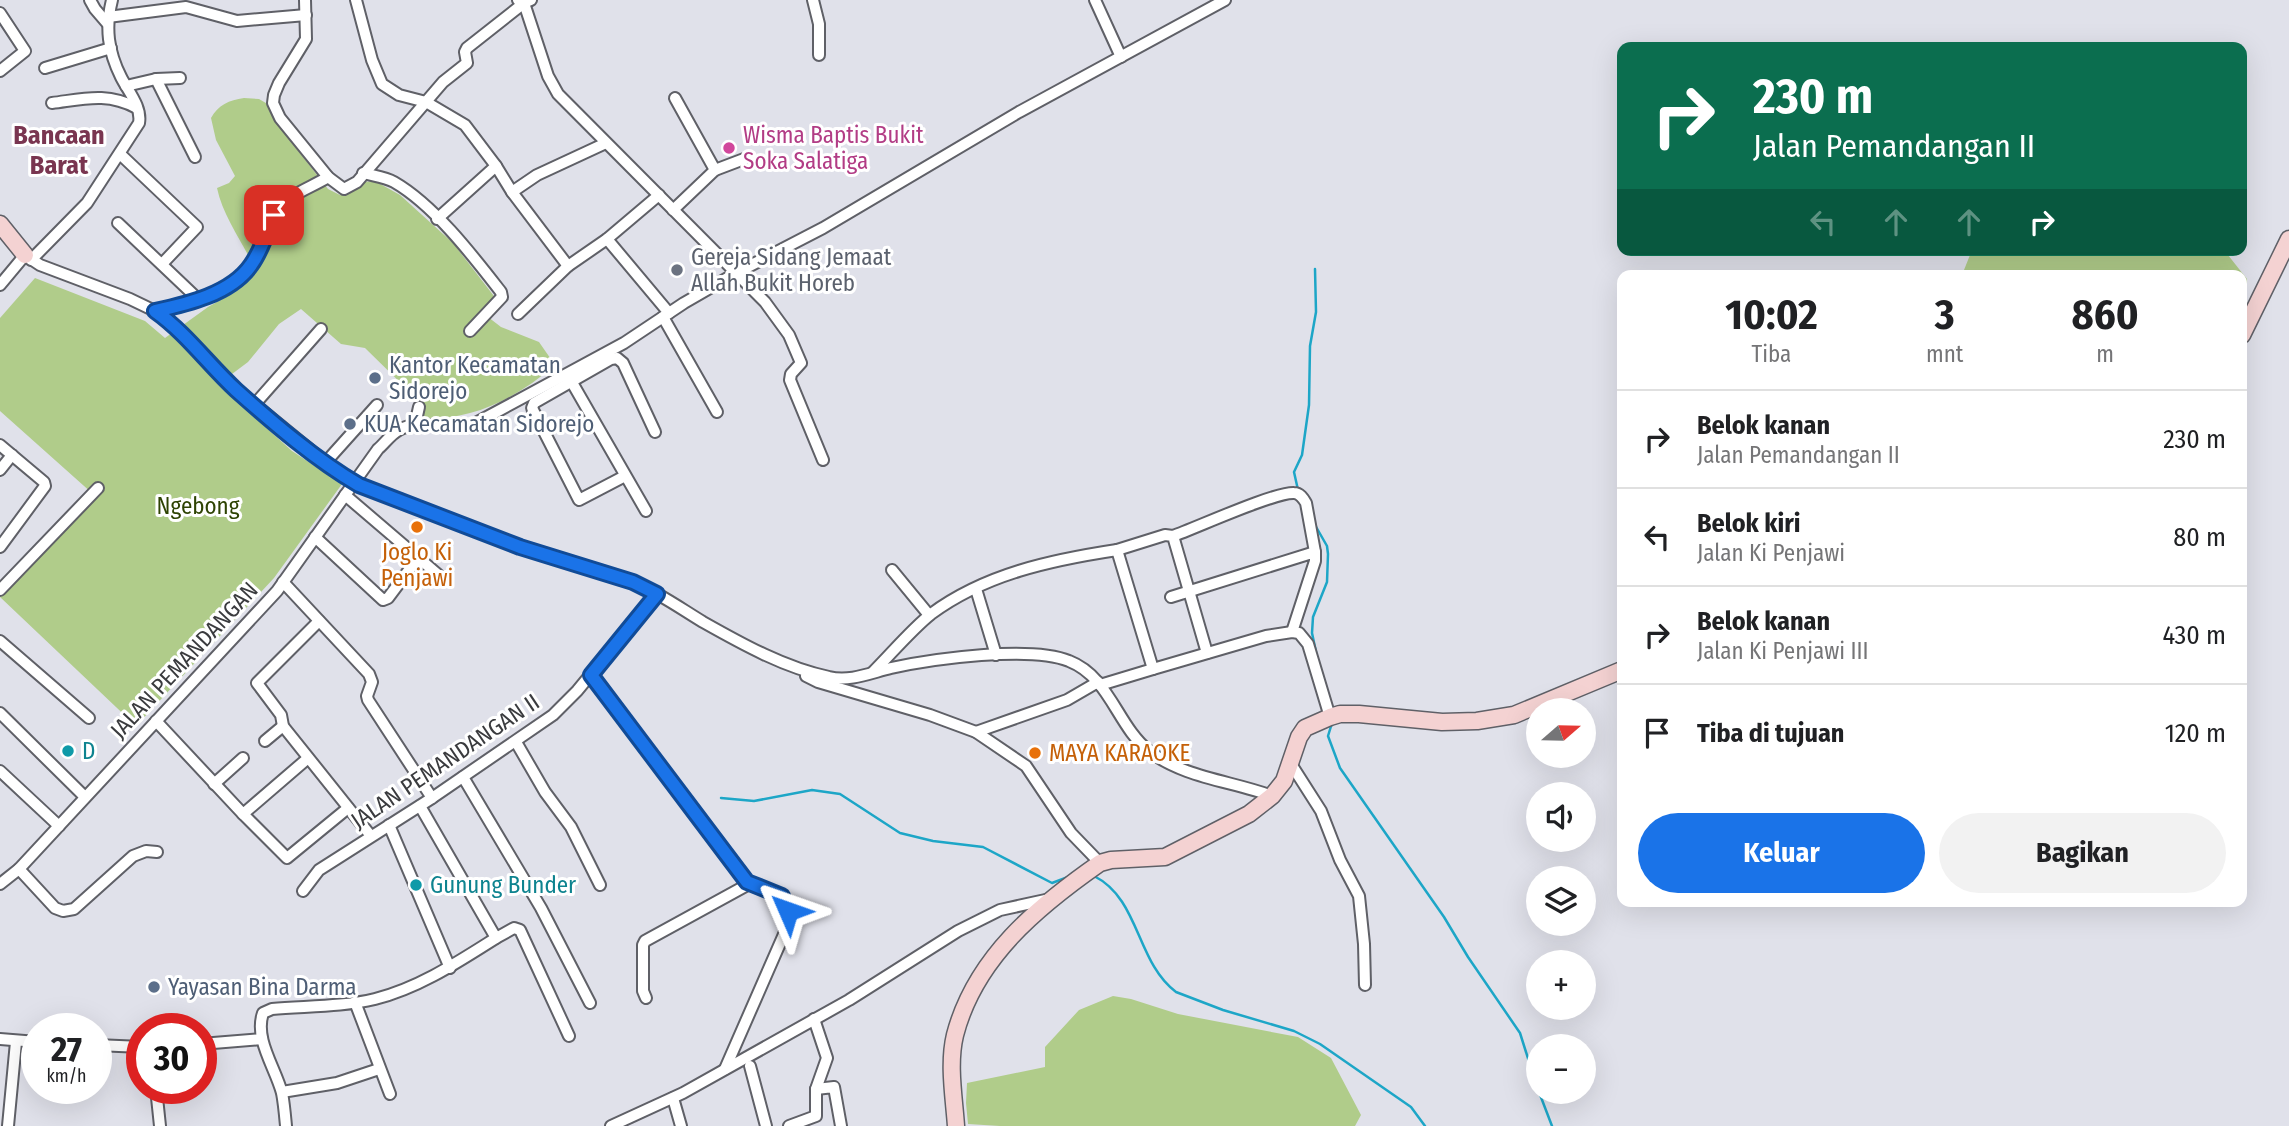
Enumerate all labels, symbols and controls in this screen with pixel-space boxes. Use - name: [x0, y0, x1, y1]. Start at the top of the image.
- text: 230 m: [1753, 67, 1873, 126]
- icon: right: [1638, 70, 1729, 161]
- district label: Bancaan Barat: [13, 120, 105, 181]
- place label: Wisma Baptis Bukit Soka Salatiga: [743, 121, 924, 175]
- text: Jalan Pemandangan II: [1753, 127, 2035, 165]
- marker: Wisma Baptis Bukit Soka Salatiga: [721, 140, 737, 156]
- pin: [244, 185, 304, 245]
- icon: arrive: [255, 196, 293, 234]
- icon: left: [1804, 203, 1842, 241]
- icon: ahead: [1877, 203, 1915, 241]
- icon: ahead: [1950, 203, 1988, 241]
- icon: right: [2023, 203, 2061, 241]
- place label: Gereja Sidang Jemaat Allah Bukit Horeb: [691, 243, 892, 297]
- marker: Gereja Sidang Jemaat Allah Bukit Horeb: [669, 262, 685, 278]
- text: 10:02: [1725, 290, 1818, 340]
- text: 3: [1935, 290, 1955, 340]
- text: 860: [2072, 290, 2139, 340]
- text: Tiba: [1752, 340, 1791, 368]
- text: mnt: [1926, 340, 1963, 368]
- text: m: [2096, 340, 2114, 368]
- place label: Kantor Kecamatan Sidorejo: [389, 351, 561, 405]
- marker: Kantor Kecamatan Sidorejo: [367, 370, 383, 386]
- place label: KUA Kecamatan Sidorejo: [364, 410, 594, 438]
- text: Belok kanan: [1697, 410, 1830, 441]
- marker: KUA Kecamatan Sidorejo: [342, 416, 358, 432]
- icon: right: [1638, 420, 1676, 458]
- text: 230 m: [2163, 424, 2226, 455]
- text: Jalan Pemandangan II: [1697, 441, 1900, 469]
- park label: Ngebong: [156, 492, 240, 520]
- text: Belok kiri: [1697, 508, 1800, 539]
- icon: left: [1638, 518, 1676, 556]
- marker: Joglo Ki Penjawi: [409, 519, 425, 535]
- text: 80 m: [2173, 522, 2226, 553]
- place label: Joglo Ki Penjawi: [381, 538, 453, 592]
- text: Jalan Ki Penjawi: [1697, 539, 1845, 567]
- street label: JALAN PEMANDANGAN: [104, 576, 264, 744]
- text: Belok kanan: [1697, 606, 1830, 637]
- icon: right: [1638, 616, 1676, 654]
- text: 430 m: [2162, 620, 2226, 651]
- text: Jalan Ki Penjawi III: [1697, 637, 1869, 665]
- street label: JALAN PEMANDANGAN II: [345, 688, 545, 834]
- north arrow: [1526, 698, 1596, 768]
- map controls: [1526, 698, 1596, 1104]
- icon: arrive: [1638, 714, 1676, 752]
- text: Tiba di tujuan: [1697, 718, 1844, 749]
- text: 120 m: [2165, 718, 2226, 749]
- place label: D: [82, 737, 95, 765]
- place label: MAYA KARAOKE: [1049, 739, 1190, 767]
- marker: D: [60, 743, 76, 759]
- marker: MAYA KARAOKE: [1027, 745, 1043, 761]
- button: sound: [1526, 782, 1596, 852]
- button: Keluar: [1638, 813, 1925, 893]
- button: Bagikan: [1939, 813, 2226, 893]
- button: layers: [1526, 866, 1596, 936]
- place label: Gunung Bunder: [430, 871, 576, 899]
- position arrow: [751, 874, 825, 948]
- marker: Gunung Bunder: [408, 877, 424, 893]
- button: +: [1526, 950, 1596, 1020]
- place label: Yayasan Bina Darma: [168, 973, 357, 1001]
- marker: Yayasan Bina Darma: [146, 979, 162, 995]
- speed limit sign: 30: [126, 1013, 217, 1104]
- text: 27: [51, 1028, 82, 1070]
- button: −: [1526, 1034, 1596, 1104]
- text: km/h: [46, 1065, 87, 1087]

